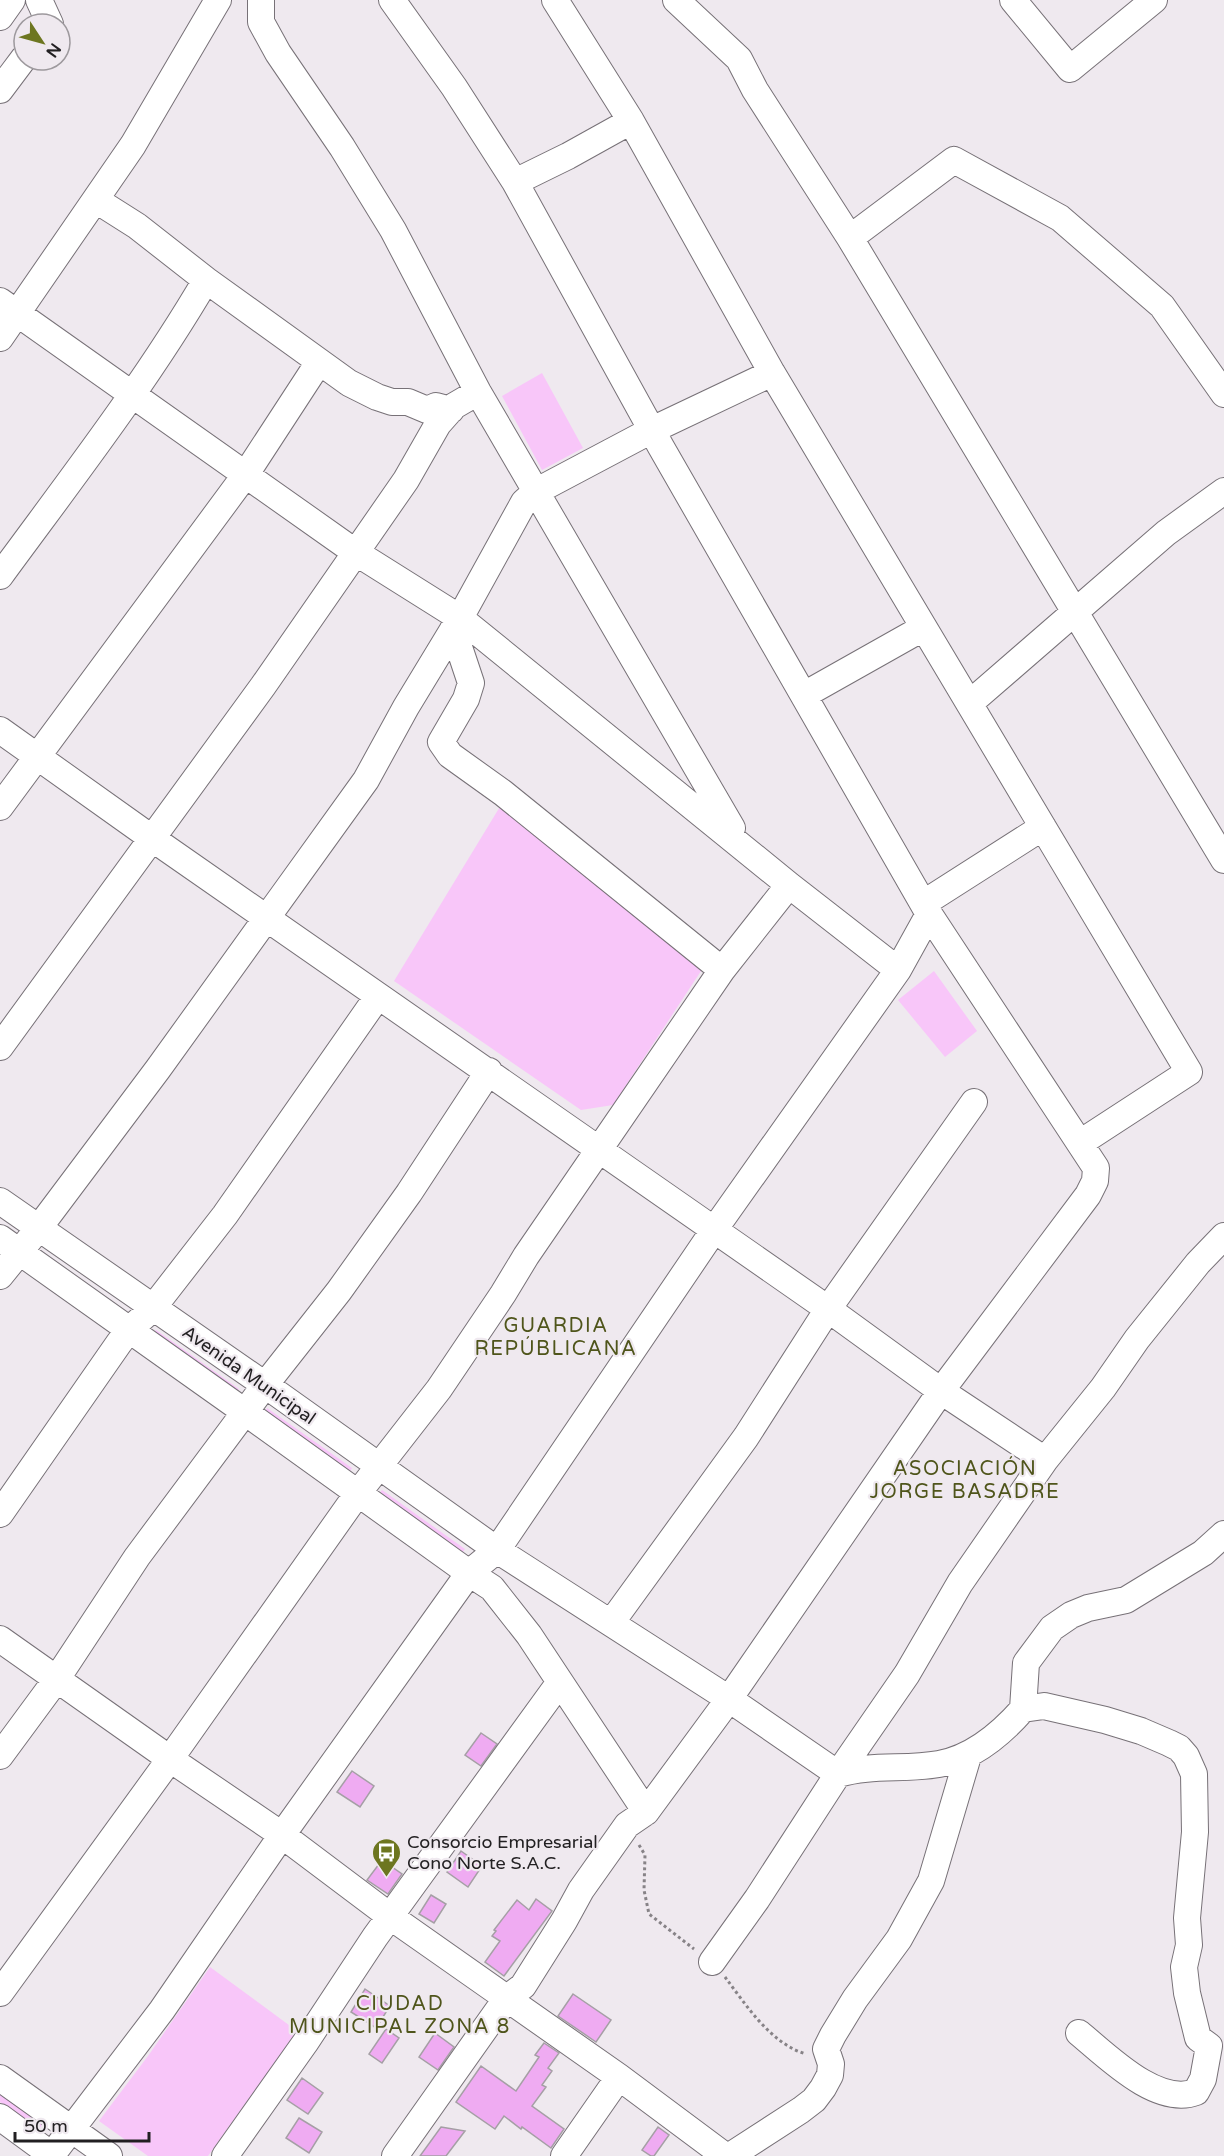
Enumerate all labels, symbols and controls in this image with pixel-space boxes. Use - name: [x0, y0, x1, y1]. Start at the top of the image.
- north arrow: [12, 12, 72, 72]
- text: N: [41, 39, 65, 61]
- district label: GUARDIA REPÚBLICANA: [475, 1314, 637, 1361]
- street label: Avenida Municipal: [178, 1321, 320, 1429]
- district label: ASOCIACIÓN JORGE BASADRE: [870, 1456, 1060, 1504]
- place label: Consorcio Empresarial Cono Norte S.A.C.: [407, 1831, 598, 1874]
- bus stop icon: Consorcio Empresarial Cono Norte S.A.C.: [370, 1836, 402, 1878]
- district label: CIUDAD MUNICIPAL ZONA 8: [289, 1992, 511, 2039]
- scale bar: [15, 2105, 148, 2143]
- text: 50 m: [24, 2115, 68, 2137]

